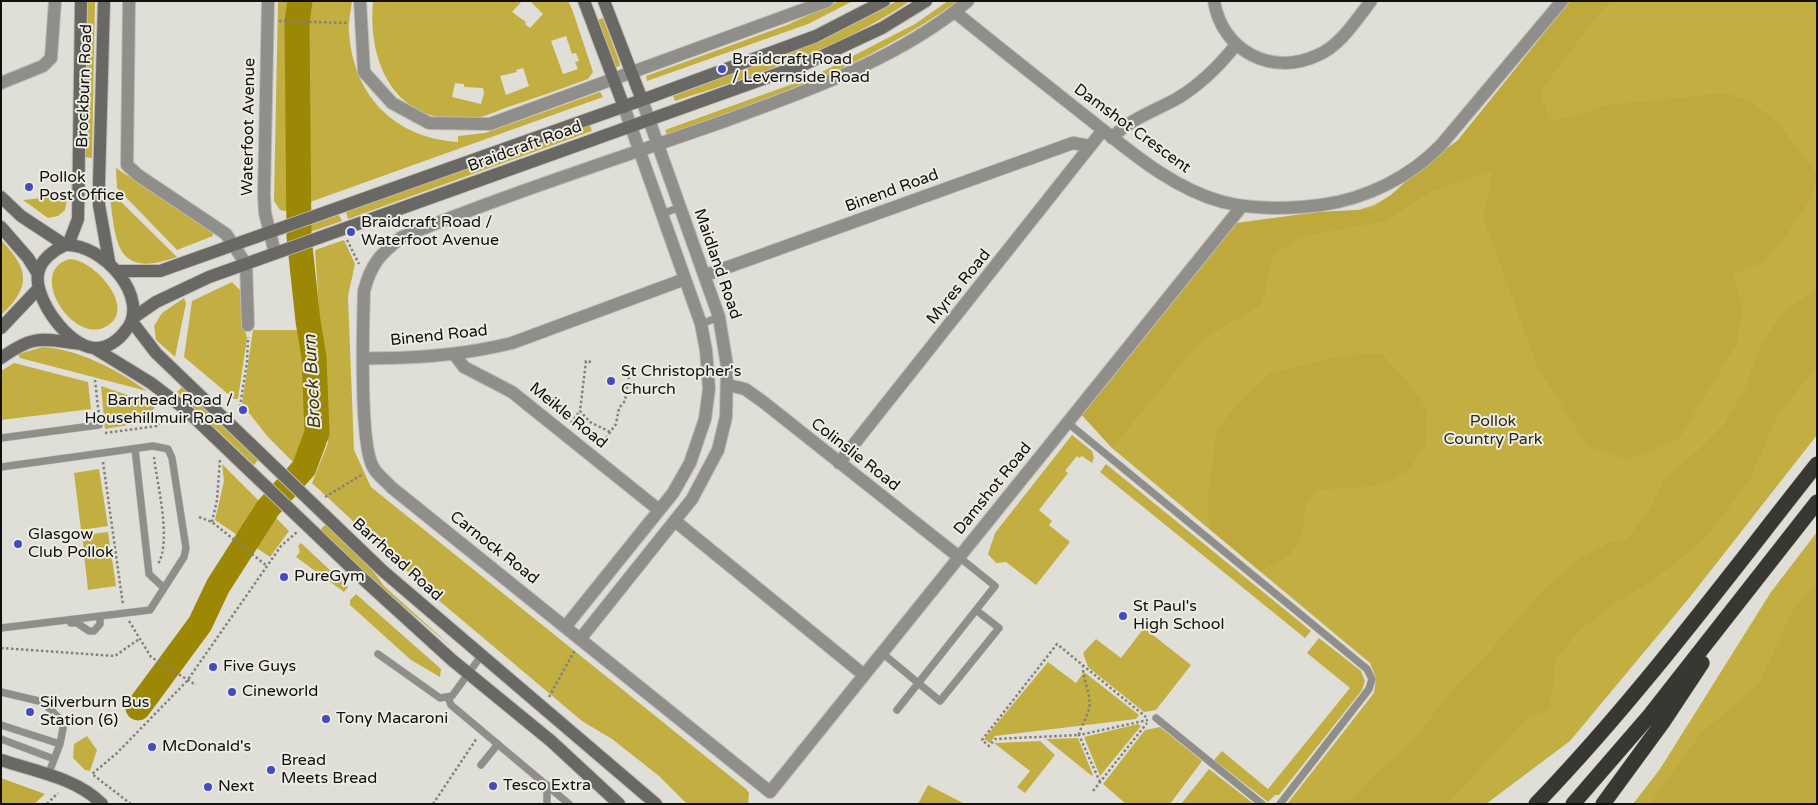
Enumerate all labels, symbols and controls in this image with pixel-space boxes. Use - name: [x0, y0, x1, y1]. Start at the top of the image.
- street label: Brockburn Road: [73, 24, 97, 148]
- place label: Braidcraft Road / Levernside Road: [732, 50, 870, 88]
- street label: Waterfoot Avenue: [238, 58, 260, 196]
- marker: Braidcraft Road / Levernside Road: [716, 63, 728, 75]
- street label: Damshot Crescent: [1070, 80, 1194, 178]
- street label: Braidcraft Road: [465, 117, 585, 177]
- street label: Binend Road: [843, 165, 941, 217]
- place label: Pollok Post Office: [39, 168, 124, 206]
- marker: Pollok Post Office: [23, 181, 35, 193]
- street label: Maidland Road: [689, 206, 745, 322]
- place label: Braidcraft Road / Waterfoot Avenue: [361, 213, 499, 251]
- marker: Braidcraft Road / Waterfoot Avenue: [345, 226, 357, 238]
- street label: Myres Road: [923, 246, 995, 328]
- street label: Binend Road: [389, 321, 489, 351]
- water label: Brock Burn: [300, 334, 326, 430]
- place label: St Christopher's Church: [621, 362, 741, 400]
- marker: St Christopher's Church: [605, 375, 617, 387]
- street label: Meikle Road: [525, 379, 611, 453]
- place label: Barrhead Road / Househillmuir Road: [84, 391, 233, 429]
- marker: Barrhead Road / Househillmuir Road: [237, 404, 249, 416]
- park label: Pollok Country Park: [1443, 412, 1543, 450]
- street label: Colinslie Road: [807, 414, 903, 496]
- street label: Damshot Road: [950, 439, 1036, 539]
- street label: Carnock Road: [446, 507, 542, 589]
- street label: Barrhead Road: [348, 515, 446, 605]
- place label: Glasgow Club Pollok: [28, 525, 114, 563]
- marker: Glasgow Club Pollok: [12, 538, 24, 550]
- place label: PureGym: [294, 567, 365, 587]
- marker: PureGym: [278, 571, 290, 583]
- place label: St Paul's High School: [1133, 597, 1224, 635]
- marker: St Paul's High School: [1117, 610, 1129, 622]
- place label: Five Guys: [223, 657, 296, 677]
- marker: Five Guys: [207, 661, 219, 673]
- place label: Cineworld: [242, 682, 318, 702]
- marker: Cineworld: [226, 686, 238, 698]
- place label: Silverburn Bus Station (6): [40, 693, 150, 731]
- marker: Silverburn Bus Station (6): [24, 706, 36, 718]
- place label: Tony Macaroni: [336, 709, 448, 729]
- marker: Tony Macaroni: [320, 713, 332, 725]
- place label: McDonald's: [162, 737, 251, 757]
- marker: McDonald's: [146, 741, 158, 753]
- place label: Bread Meets Bread: [281, 751, 377, 789]
- marker: Bread Meets Bread: [265, 764, 277, 776]
- place label: Tesco Extra: [503, 776, 591, 796]
- place label: Next: [218, 777, 254, 797]
- marker: Tesco Extra: [487, 780, 499, 792]
- marker: Next: [202, 781, 214, 793]

